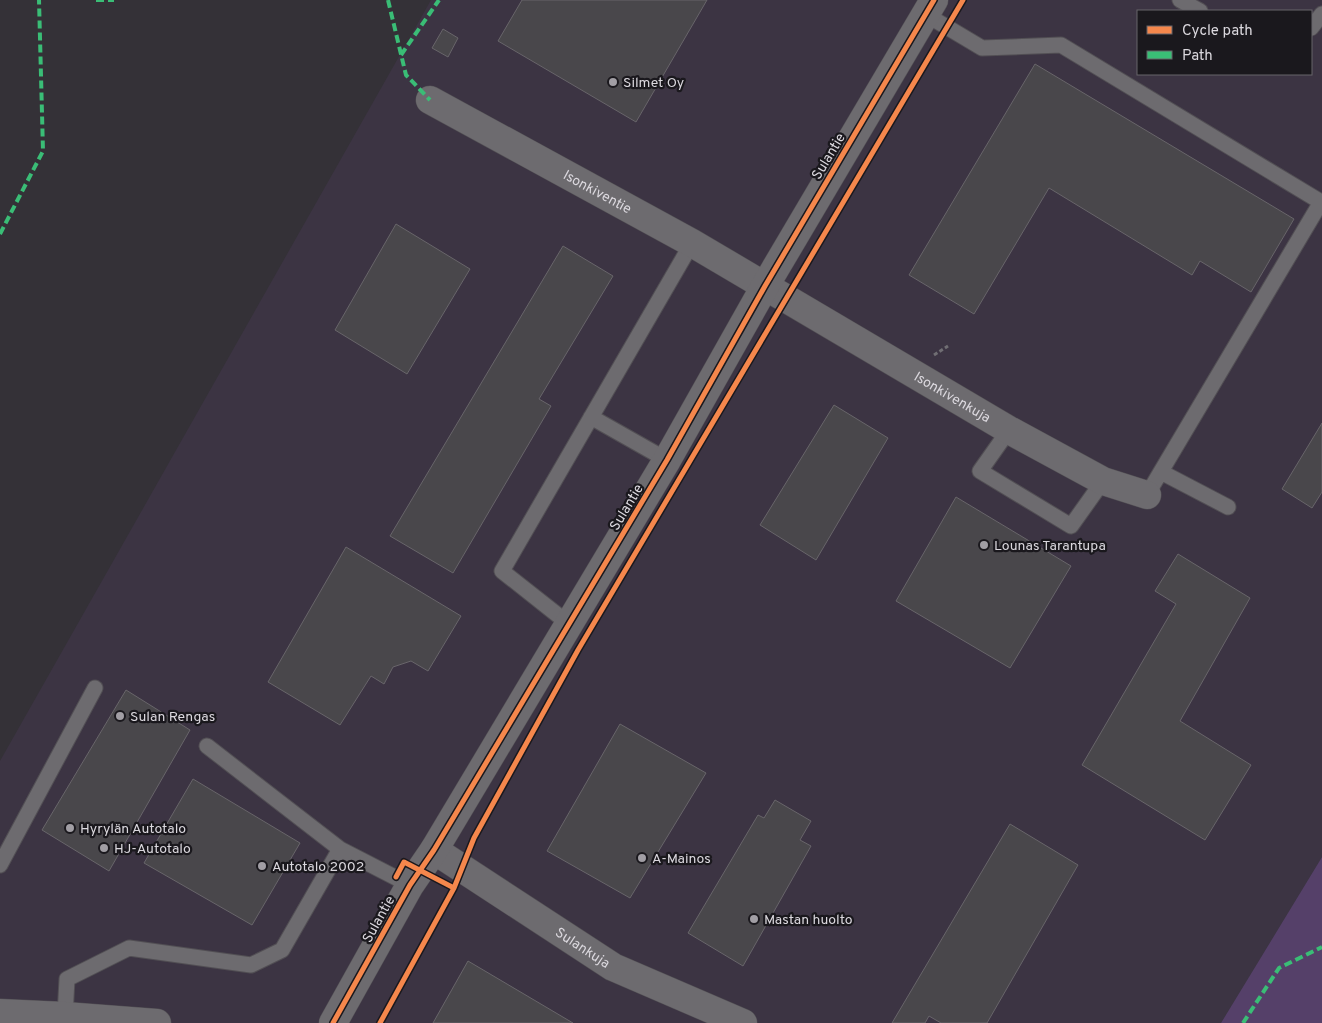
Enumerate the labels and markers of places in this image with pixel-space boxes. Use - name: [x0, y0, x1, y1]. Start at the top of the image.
- place label: Silmet Oy: [623, 75, 684, 92]
- marker: Silmet Oy: [607, 76, 619, 88]
- place label: Lounas Tarantupa: [994, 538, 1106, 555]
- marker: Lounas Tarantupa: [978, 539, 990, 551]
- place label: Sulan Rengas: [130, 709, 215, 726]
- marker: Sulan Rengas: [114, 710, 126, 722]
- place label: Hyrylän Autotalo: [80, 821, 186, 838]
- marker: Hyrylän Autotalo: [64, 822, 76, 834]
- place label: HJ-Autotalo: [114, 841, 191, 858]
- marker: HJ-Autotalo: [98, 842, 110, 854]
- place label: A-Mainos: [652, 851, 711, 868]
- marker: A-Mainos: [636, 852, 648, 864]
- place label: Autotalo 2002: [272, 859, 364, 876]
- marker: Autotalo 2002: [256, 860, 268, 872]
- place label: Mastan huolto: [764, 912, 853, 929]
- marker: Mastan huolto: [748, 913, 760, 925]

